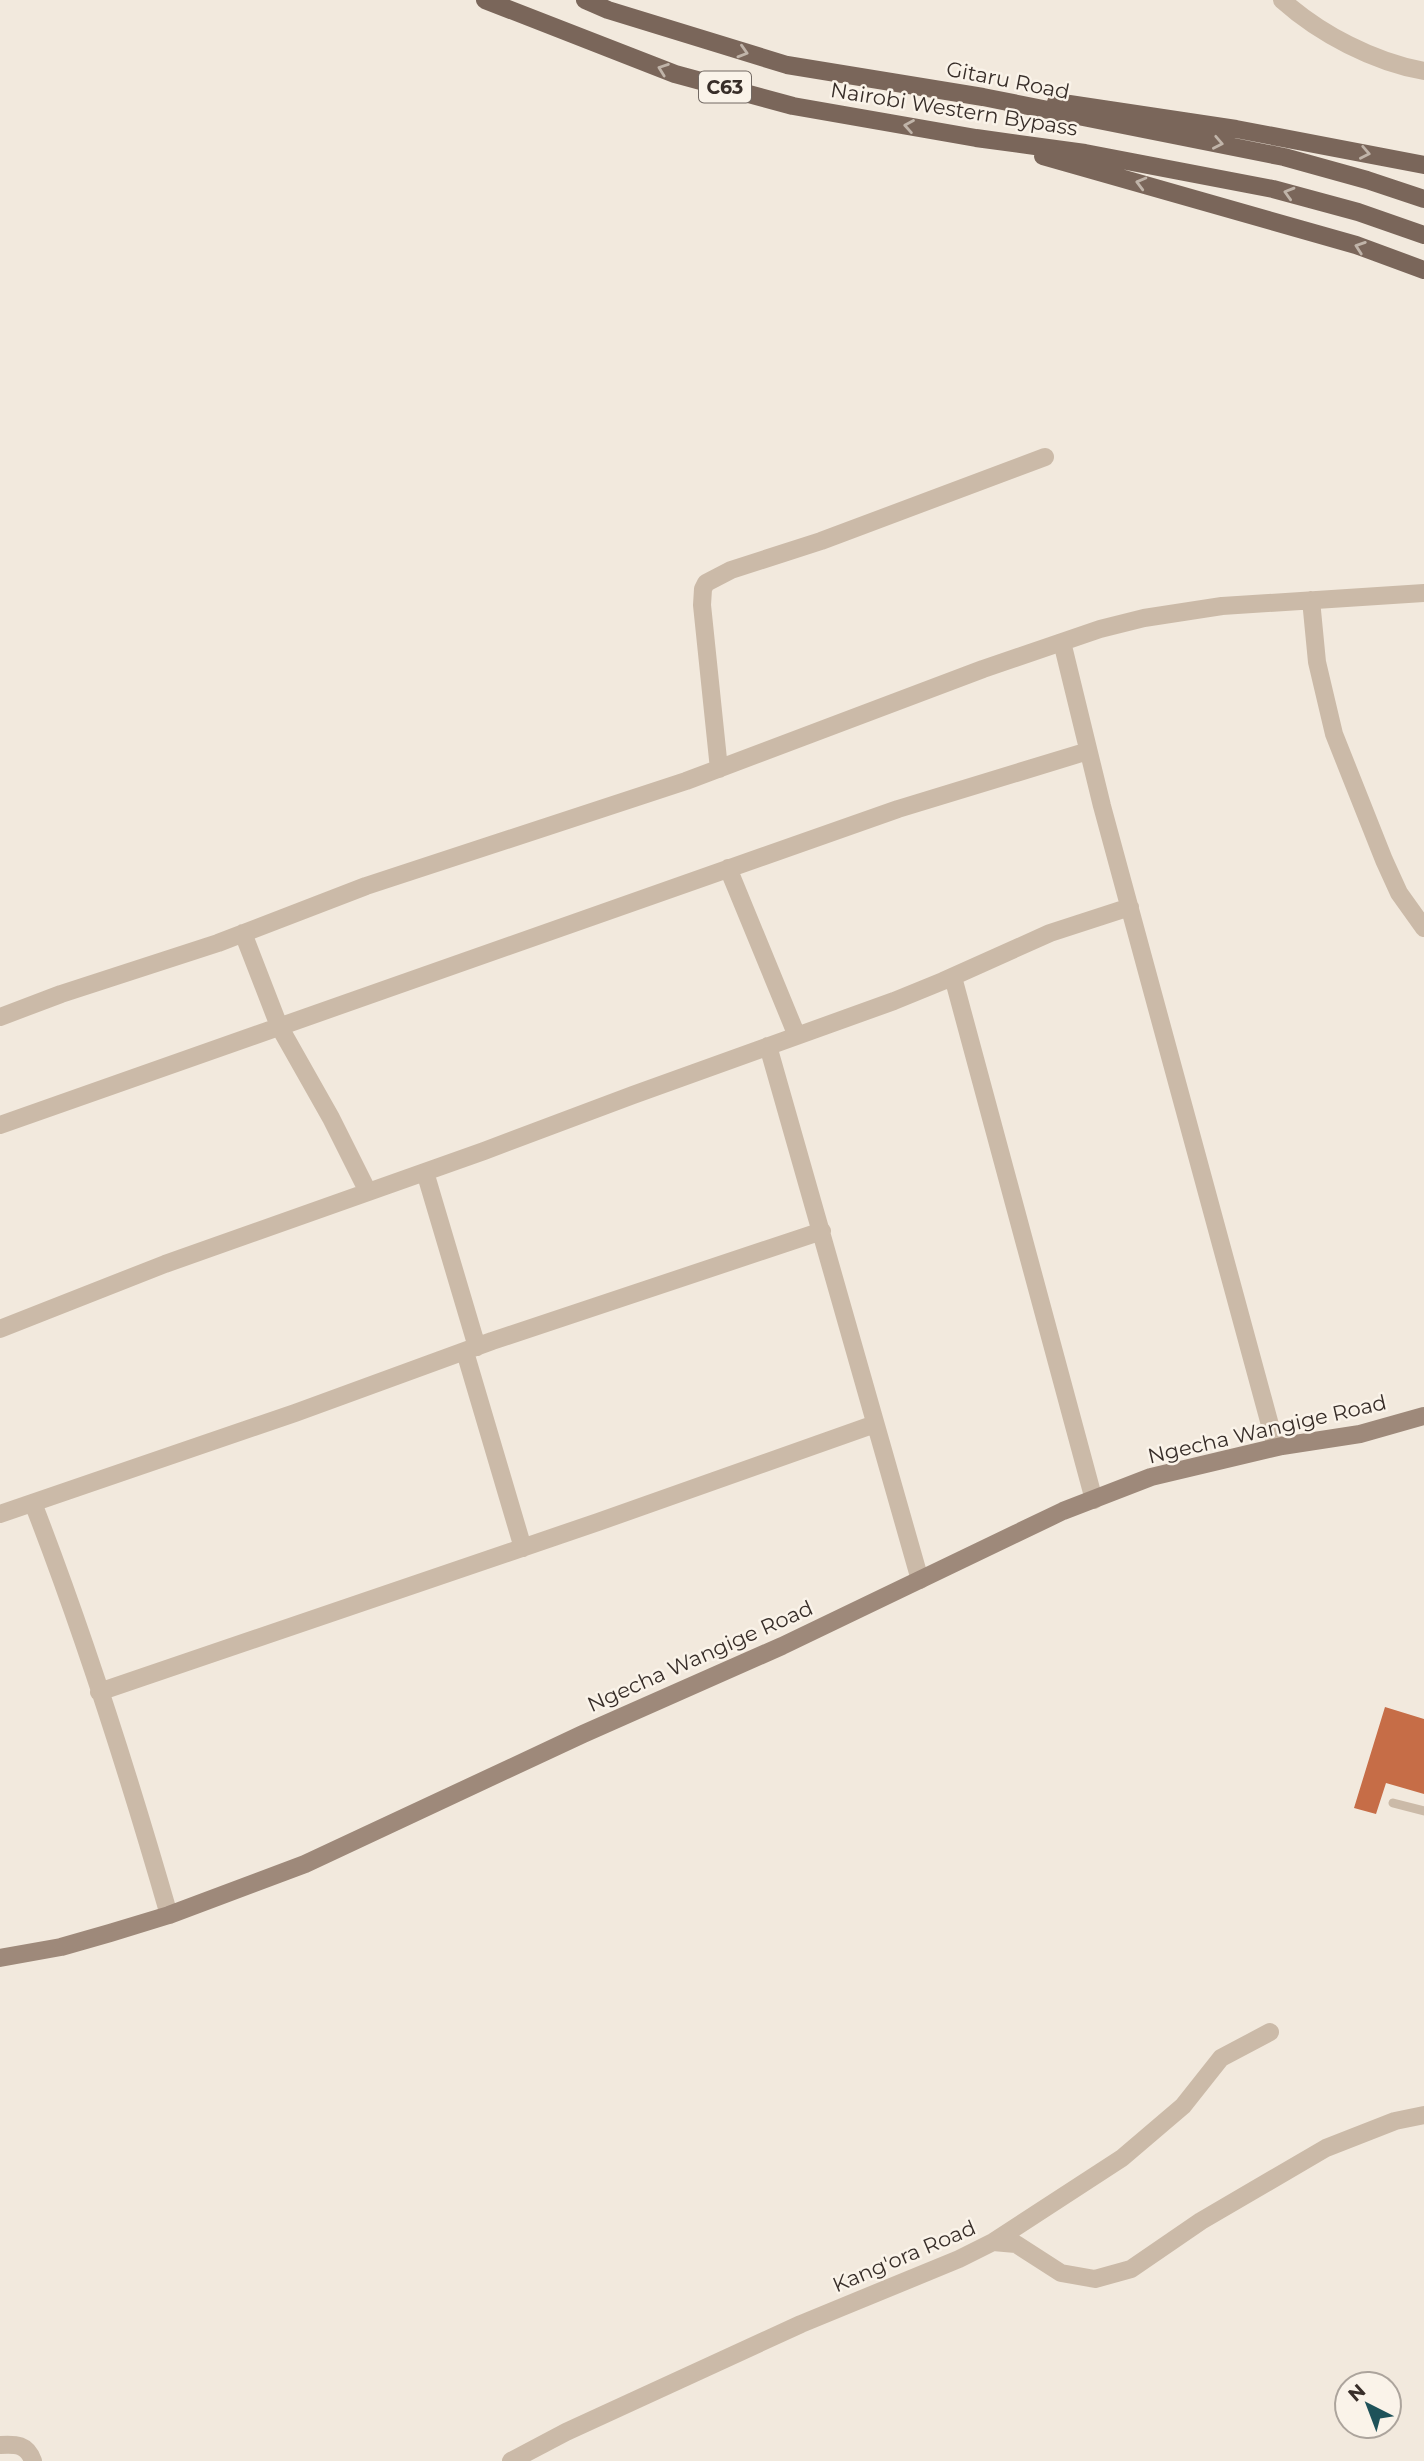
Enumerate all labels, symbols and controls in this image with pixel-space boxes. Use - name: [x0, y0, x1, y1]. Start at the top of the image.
- one-way arrow: [737, 43, 749, 58]
- street label: Gitaru Road: [944, 56, 1072, 104]
- one-way arrow: [658, 63, 670, 77]
- road number: C63: [699, 72, 751, 102]
- street label: Nairobi Western Bypass: [829, 77, 1079, 141]
- one-way arrow: [903, 119, 914, 134]
- one-way arrow: [1212, 135, 1224, 150]
- one-way arrow: [1359, 145, 1371, 160]
- one-way arrow: [1136, 177, 1148, 192]
- one-way arrow: [1283, 187, 1295, 201]
- one-way arrow: [1354, 241, 1366, 255]
- street label: Ngecha Wangige Road: [1145, 1389, 1389, 1469]
- street label: Ngecha Wangige Road: [583, 1595, 817, 1717]
- street label: Kang'ora Road: [829, 2215, 979, 2297]
- north arrow: [1333, 2370, 1403, 2440]
- text: N: [1344, 2379, 1370, 2406]

